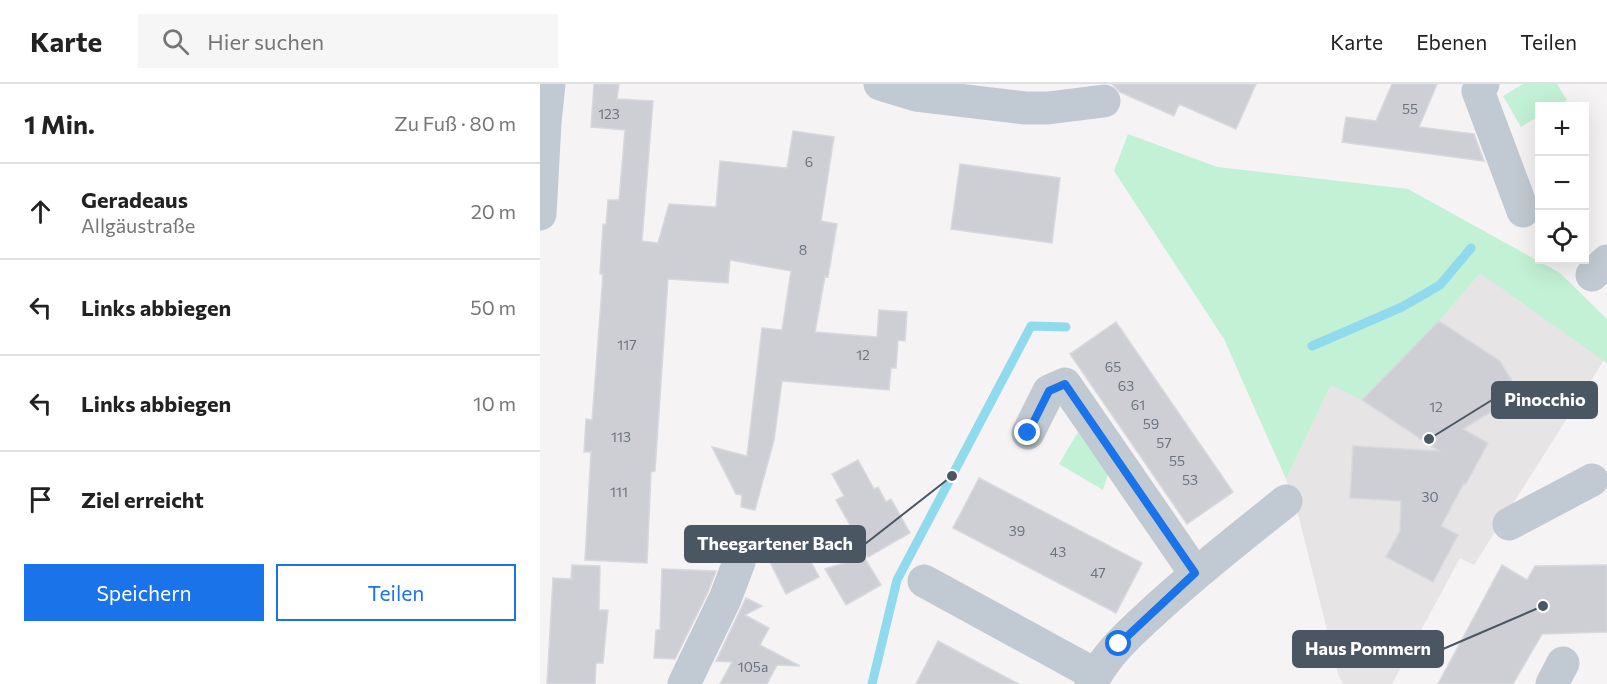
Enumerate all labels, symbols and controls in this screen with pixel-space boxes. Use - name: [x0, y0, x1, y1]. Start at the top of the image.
- search box: [138, 14, 558, 68]
- text: Karte: [30, 24, 102, 58]
- icon: search: [159, 25, 192, 58]
- text: Hier suchen: [207, 28, 324, 55]
- text: Karte: [1330, 29, 1383, 54]
- text: Ebenen: [1416, 29, 1487, 54]
- text: Teilen: [1520, 29, 1577, 54]
- house number: 55: [1402, 100, 1418, 117]
- map controls: [1535, 102, 1589, 264]
- button: +: [1535, 102, 1589, 156]
- house number: 123: [598, 105, 620, 122]
- text: 1 Min.: [24, 108, 95, 139]
- text: Zu Fuß · 80 m: [394, 111, 516, 135]
- house number: 6: [805, 153, 813, 170]
- button: −: [1535, 156, 1589, 210]
- text: Geradeaus: [81, 186, 188, 213]
- icon: ahead: [24, 195, 57, 228]
- text: 20 m: [471, 199, 516, 223]
- button: locate: [1535, 210, 1589, 264]
- text: Allgäustraße: [81, 213, 195, 237]
- house number: 8: [799, 241, 807, 258]
- icon: left: [24, 291, 57, 324]
- text: Links abbiegen: [81, 294, 231, 321]
- text: 50 m: [470, 295, 516, 319]
- house number: 117: [617, 336, 637, 353]
- house number: 12: [856, 346, 870, 363]
- house number: 65: [1105, 358, 1121, 375]
- house number: 63: [1118, 377, 1134, 394]
- callout: Pinocchio: [1492, 382, 1597, 418]
- icon: left: [24, 387, 57, 420]
- text: Pinocchio: [1504, 388, 1586, 410]
- text: Links abbiegen: [81, 390, 231, 417]
- text: 10 m: [473, 391, 516, 415]
- house number: 61: [1131, 396, 1145, 413]
- house number: 12: [1429, 398, 1443, 415]
- house number: 59: [1143, 415, 1159, 432]
- route end: [1014, 419, 1040, 445]
- house number: 113: [611, 428, 631, 445]
- house number: 57: [1156, 434, 1172, 451]
- house number: 55: [1169, 452, 1185, 469]
- house number: 53: [1182, 471, 1198, 488]
- icon: arrive: [24, 483, 57, 516]
- house number: 111: [610, 483, 628, 500]
- text: Ziel erreicht: [81, 486, 204, 513]
- house number: 30: [1421, 488, 1439, 505]
- house number: 39: [1009, 522, 1025, 539]
- callout: Theegartener Bach: [685, 526, 865, 562]
- text: Theegartener Bach: [697, 532, 853, 554]
- house number: 43: [1050, 543, 1066, 560]
- button: Speichern: [24, 564, 264, 621]
- button: Teilen: [276, 564, 516, 621]
- house number: 47: [1090, 564, 1106, 581]
- route start: [1105, 630, 1131, 656]
- callout: Haus Pommern: [1293, 631, 1443, 667]
- text: Haus Pommern: [1305, 637, 1431, 659]
- house number: 105a: [738, 658, 768, 675]

